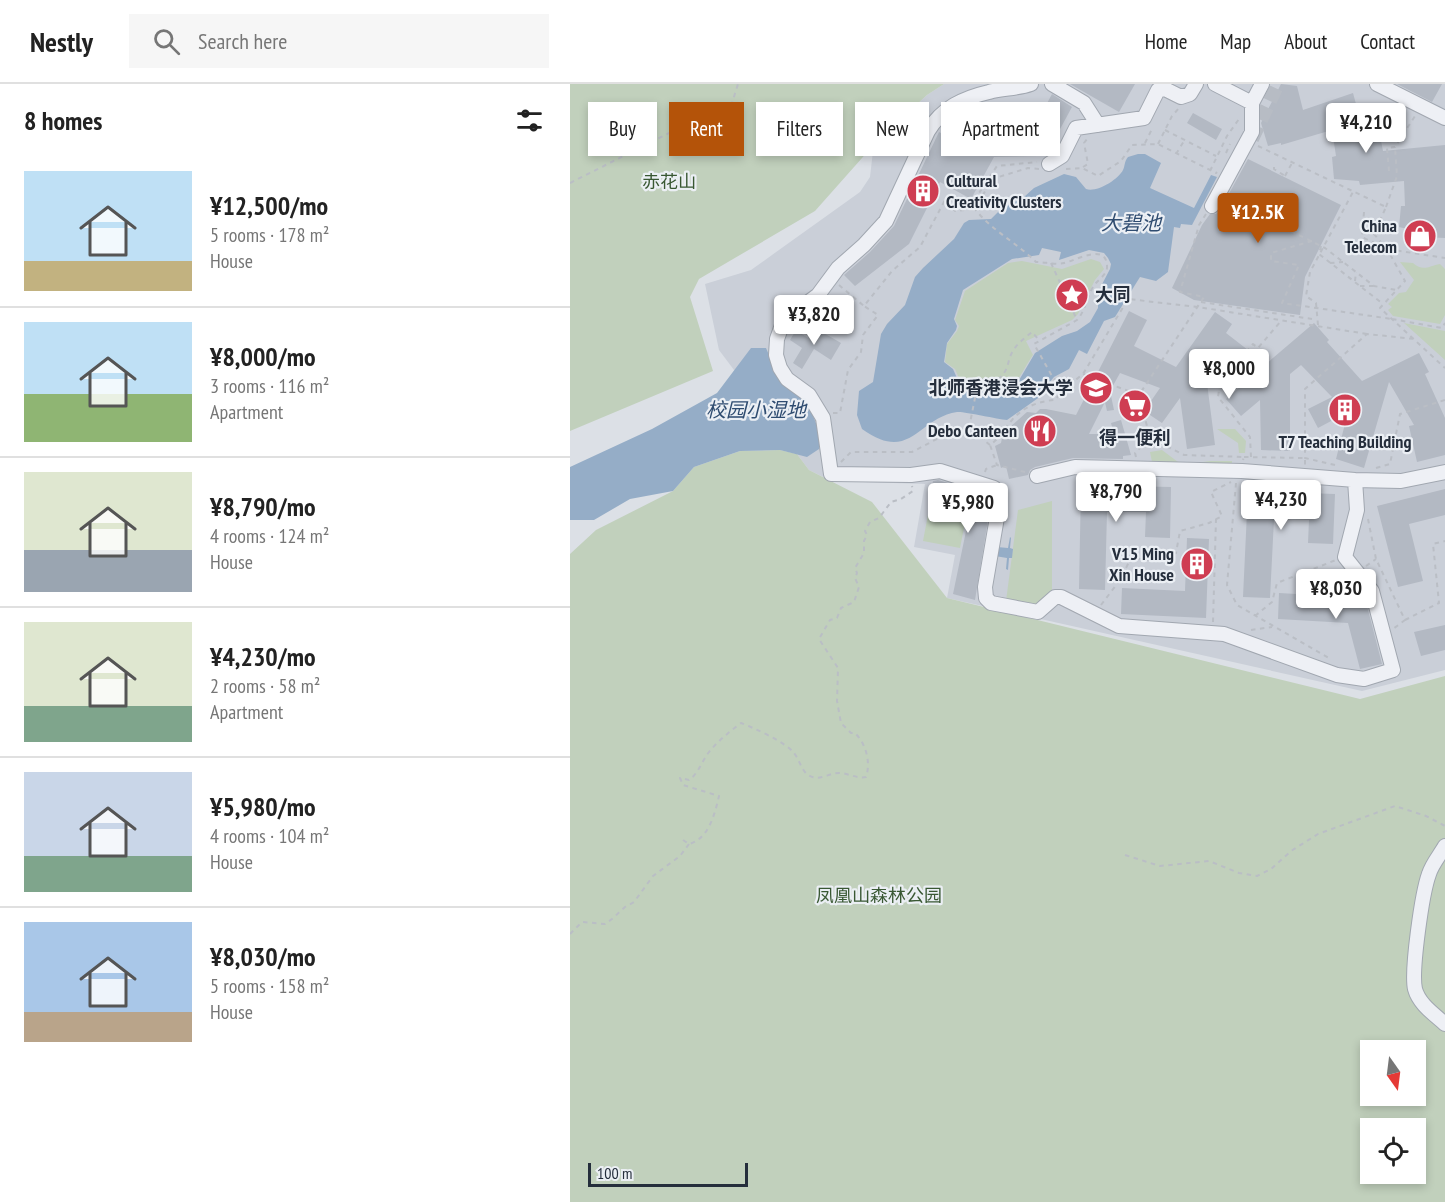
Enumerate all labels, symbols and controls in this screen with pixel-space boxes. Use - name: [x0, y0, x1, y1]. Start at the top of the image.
- search box: [129, 14, 549, 68]
- text: Nestly: [30, 23, 93, 60]
- icon: search: [150, 25, 183, 58]
- text: Search here: [198, 27, 287, 55]
- text: Home: [1145, 28, 1187, 55]
- text: Map: [1220, 28, 1251, 55]
- text: About: [1284, 28, 1327, 55]
- text: Contact: [1360, 28, 1415, 55]
- chip: Buy: [588, 102, 657, 156]
- chip: Rent: [669, 102, 744, 156]
- chip: Filters: [756, 102, 843, 156]
- chip: New: [855, 102, 929, 156]
- chip: Apartment: [941, 102, 1060, 156]
- pin: ¥4,210: [1317, 103, 1415, 154]
- text: 8 homes: [24, 104, 102, 137]
- icon: filters: [513, 104, 546, 137]
- text: ¥4,210: [1340, 109, 1392, 135]
- place label: Cultural Creativity Clusters: [946, 169, 1061, 213]
- park label: 赤花山: [642, 170, 696, 193]
- building icon: Cultural Creativity Clusters: [905, 173, 941, 209]
- text: ¥12,500/mo: [210, 189, 328, 222]
- pin: ¥12.5K: [1209, 193, 1307, 244]
- icon: home: [72, 195, 144, 267]
- text: ¥12.5K: [1232, 199, 1284, 225]
- water label: 大碧池: [1101, 210, 1163, 236]
- place label: China Telecom: [1345, 214, 1397, 258]
- shop icon: China Telecom: [1402, 218, 1438, 254]
- text: 5 rooms · 178 m²: [210, 222, 329, 248]
- text: House: [210, 248, 253, 274]
- place icon: 大同: [1054, 277, 1090, 313]
- place label: 大同: [1095, 283, 1131, 306]
- pin: ¥3,820: [765, 295, 863, 346]
- text: ¥3,820: [788, 301, 840, 327]
- text: ¥8,000/mo: [210, 340, 316, 373]
- icon: home: [72, 346, 144, 418]
- pin: ¥8,000: [1180, 349, 1278, 400]
- text: ¥8,000: [1203, 355, 1255, 381]
- school or university icon: 北师香港浸会大学: [1078, 370, 1114, 406]
- text: 3 rooms · 116 m²: [210, 373, 329, 399]
- place label: 北师香港浸会大学: [929, 376, 1073, 399]
- supermarket icon: 得一便利: [1117, 388, 1153, 424]
- building icon: T7 Teaching Building: [1327, 392, 1363, 428]
- water label: 校园小湿地: [706, 397, 808, 423]
- text: Apartment: [210, 399, 283, 425]
- restaurant icon: Debo Canteen: [1022, 413, 1058, 449]
- place label: Debo Canteen: [928, 419, 1017, 442]
- place label: 得一便利: [1099, 426, 1171, 449]
- place label: T7 Teaching Building: [1279, 430, 1411, 453]
- pin: ¥8,790: [1067, 472, 1165, 523]
- text: ¥8,790: [1090, 478, 1142, 504]
- pin: ¥4,230: [1232, 480, 1330, 531]
- pin: ¥5,980: [919, 483, 1017, 534]
- text: ¥4,230: [1255, 486, 1307, 512]
- text: ¥5,980: [942, 489, 994, 515]
- text: ¥8,790/mo: [210, 490, 316, 523]
- icon: home: [72, 496, 144, 568]
- text: 4 rooms · 124 m²: [210, 523, 329, 549]
- place label: V15 Ming Xin House: [1109, 542, 1174, 586]
- building icon: V15 Ming Xin House: [1179, 546, 1215, 582]
- text: House: [210, 549, 253, 575]
- pin: ¥8,030: [1287, 569, 1385, 620]
- text: ¥8,030: [1310, 575, 1362, 601]
- text: ¥4,230/mo: [210, 640, 316, 673]
- icon: home: [72, 646, 144, 718]
- text: 2 rooms · 58 m²: [210, 673, 320, 699]
- text: Apartment: [210, 699, 283, 725]
- text: ¥5,980/mo: [210, 790, 316, 823]
- icon: home: [72, 796, 144, 868]
- text: 4 rooms · 104 m²: [210, 823, 329, 849]
- text: House: [210, 849, 253, 875]
- park label: 凤凰山森林公园: [816, 884, 942, 907]
- text: ¥8,030/mo: [210, 940, 316, 973]
- icon: home: [72, 946, 144, 1018]
- text: 5 rooms · 158 m²: [210, 973, 329, 999]
- text: House: [210, 999, 253, 1025]
- north arrow: [1360, 1040, 1426, 1106]
- map controls: [1360, 1040, 1426, 1184]
- button: locate: [1360, 1118, 1426, 1184]
- scale bar: [588, 1160, 748, 1188]
- text: 100 m: [597, 1163, 632, 1183]

